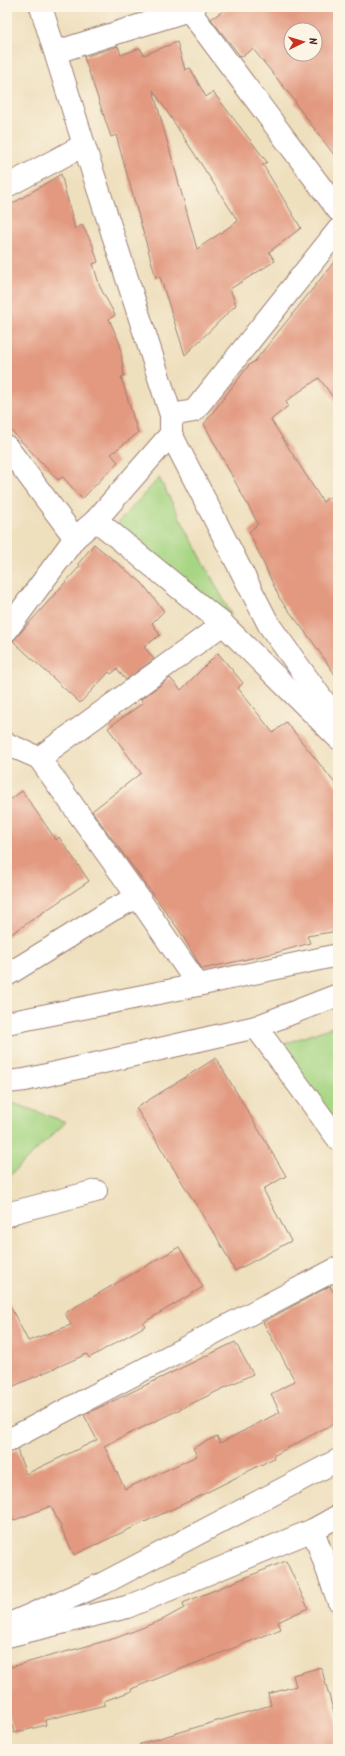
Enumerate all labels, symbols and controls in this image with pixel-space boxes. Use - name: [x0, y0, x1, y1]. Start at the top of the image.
- north arrow: [283, 22, 323, 62]
- text: N: [303, 37, 321, 46]

